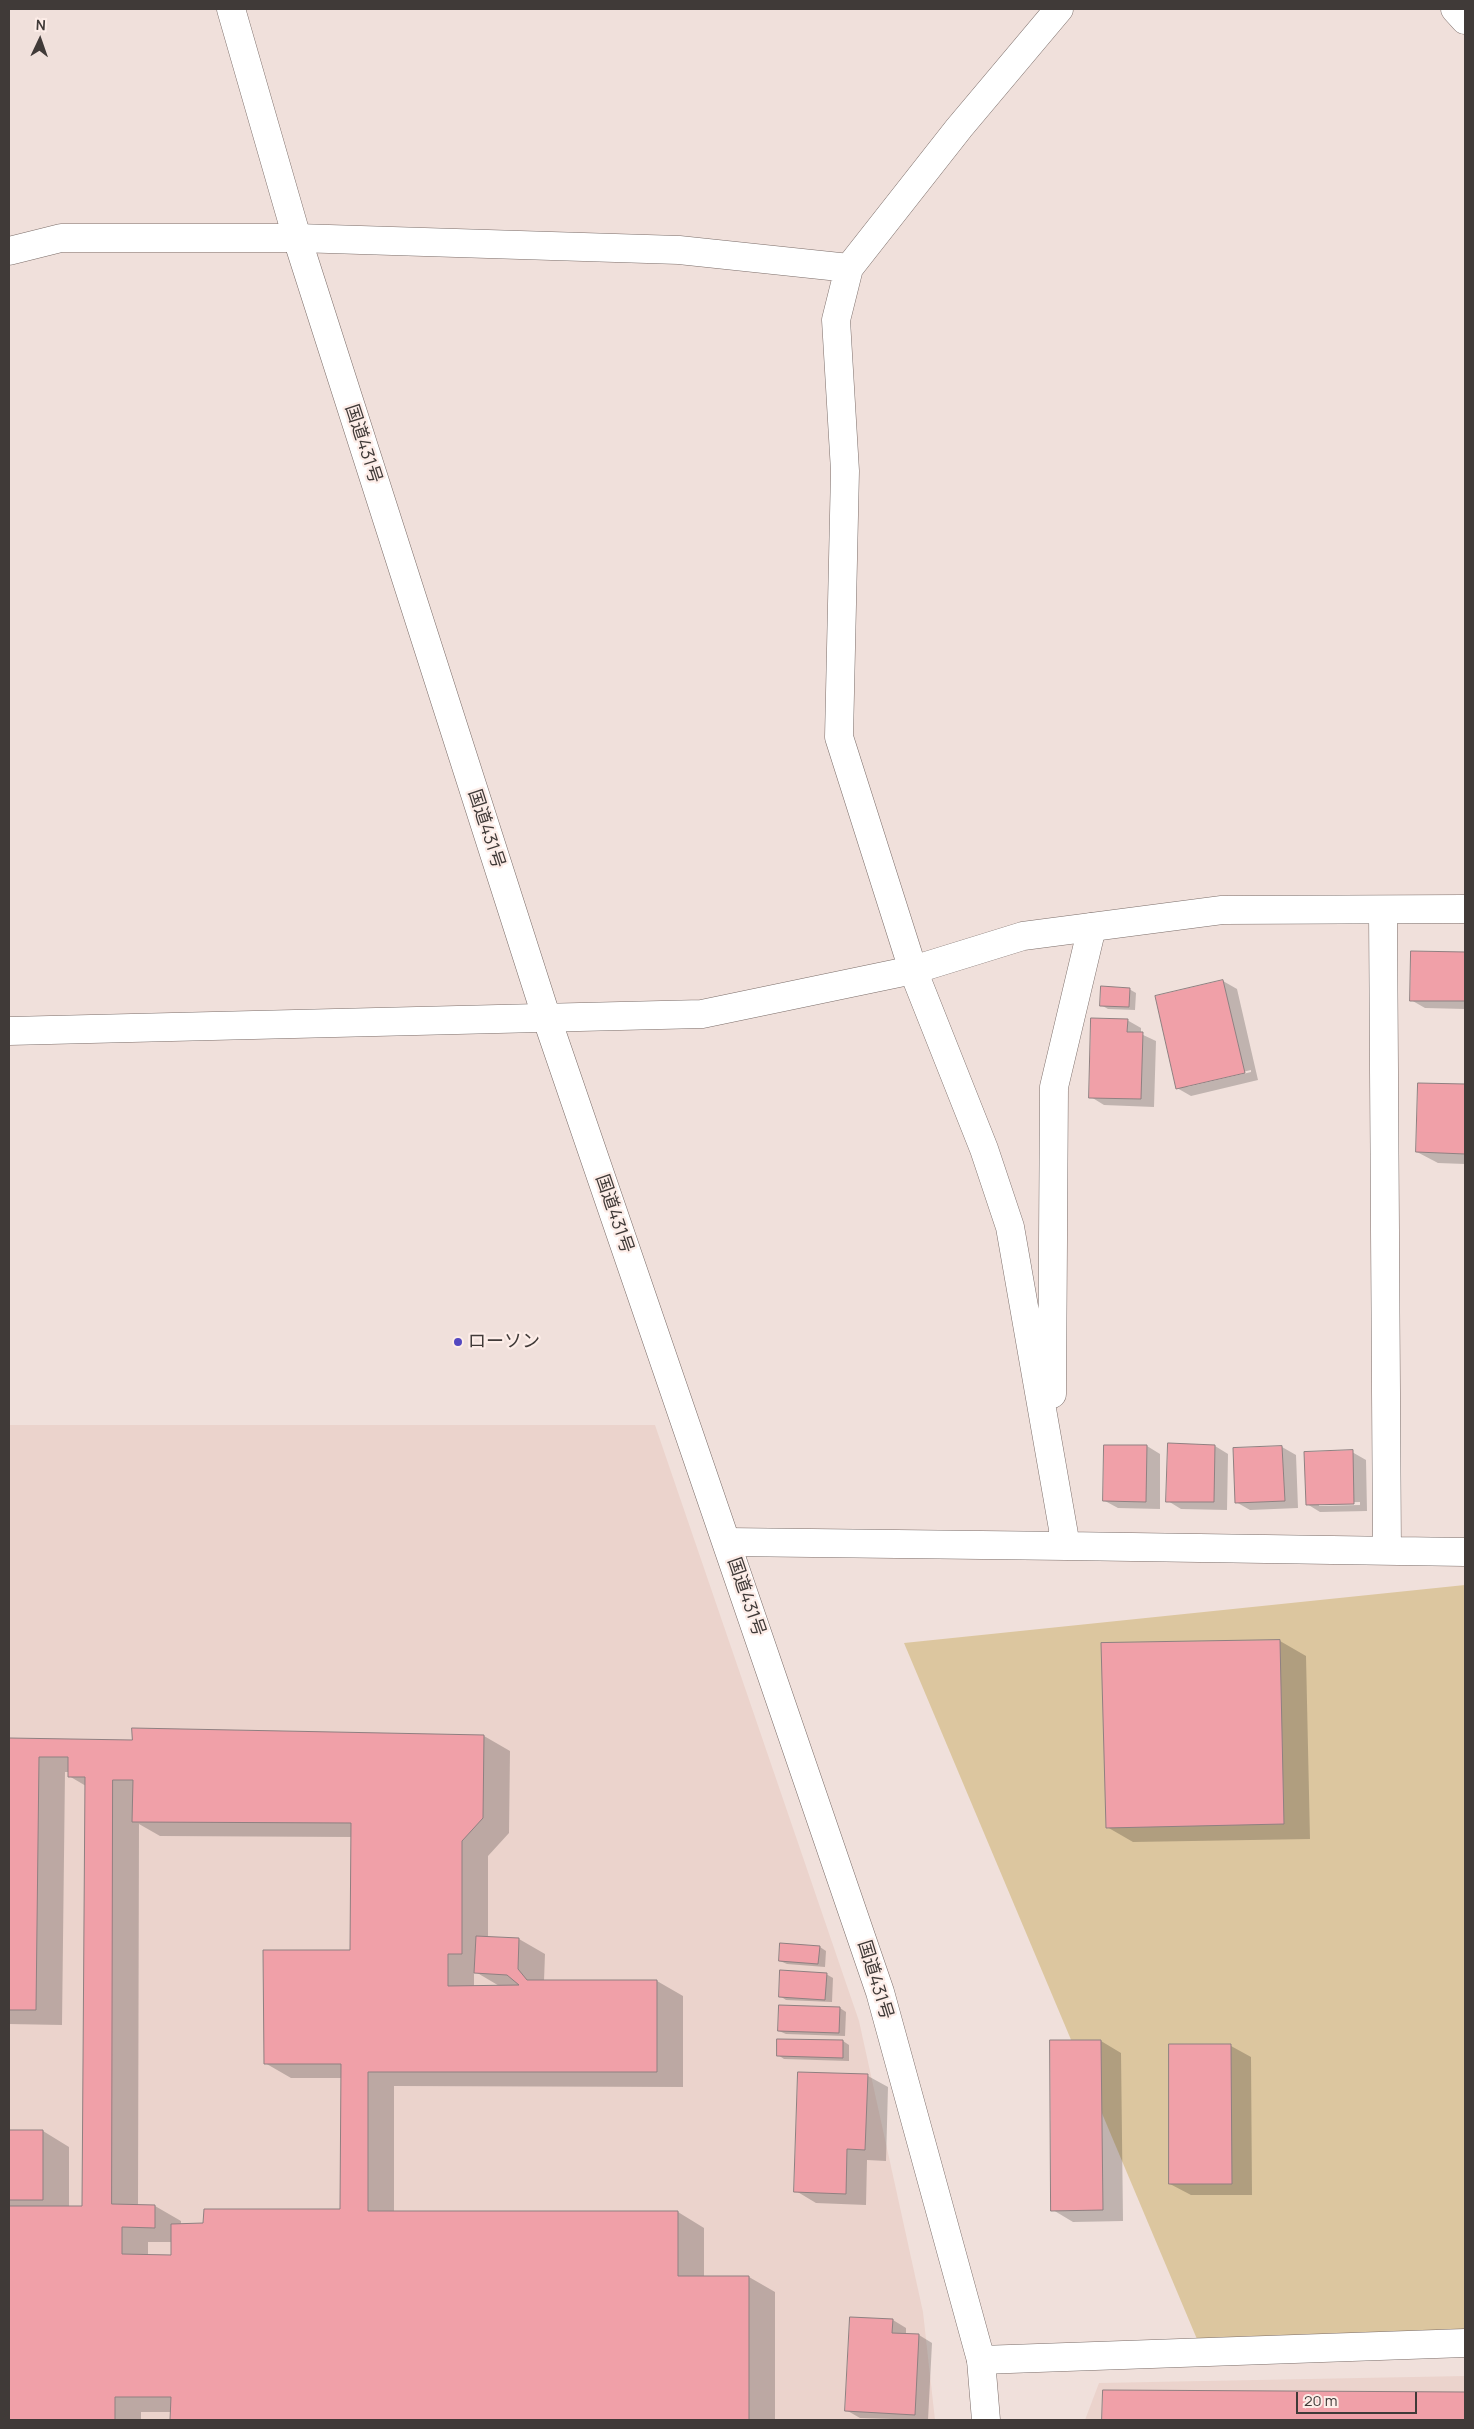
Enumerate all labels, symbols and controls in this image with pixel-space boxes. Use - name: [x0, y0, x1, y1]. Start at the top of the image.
- north arrow: [15, 15, 65, 65]
- text: N: [35, 15, 46, 34]
- street label: 国道431号: [340, 402, 386, 486]
- street label: 国道431号: [463, 787, 509, 871]
- street label: 国道431号: [591, 1172, 637, 1256]
- place label: ローソン: [468, 1331, 540, 1353]
- marker: ローソン: [452, 1336, 464, 1348]
- street label: 国道431号: [723, 1555, 769, 1639]
- street label: 国道431号: [853, 1938, 897, 2022]
- scale bar: [1299, 2382, 1420, 2414]
- text: 20 m: [1304, 2390, 1337, 2411]

